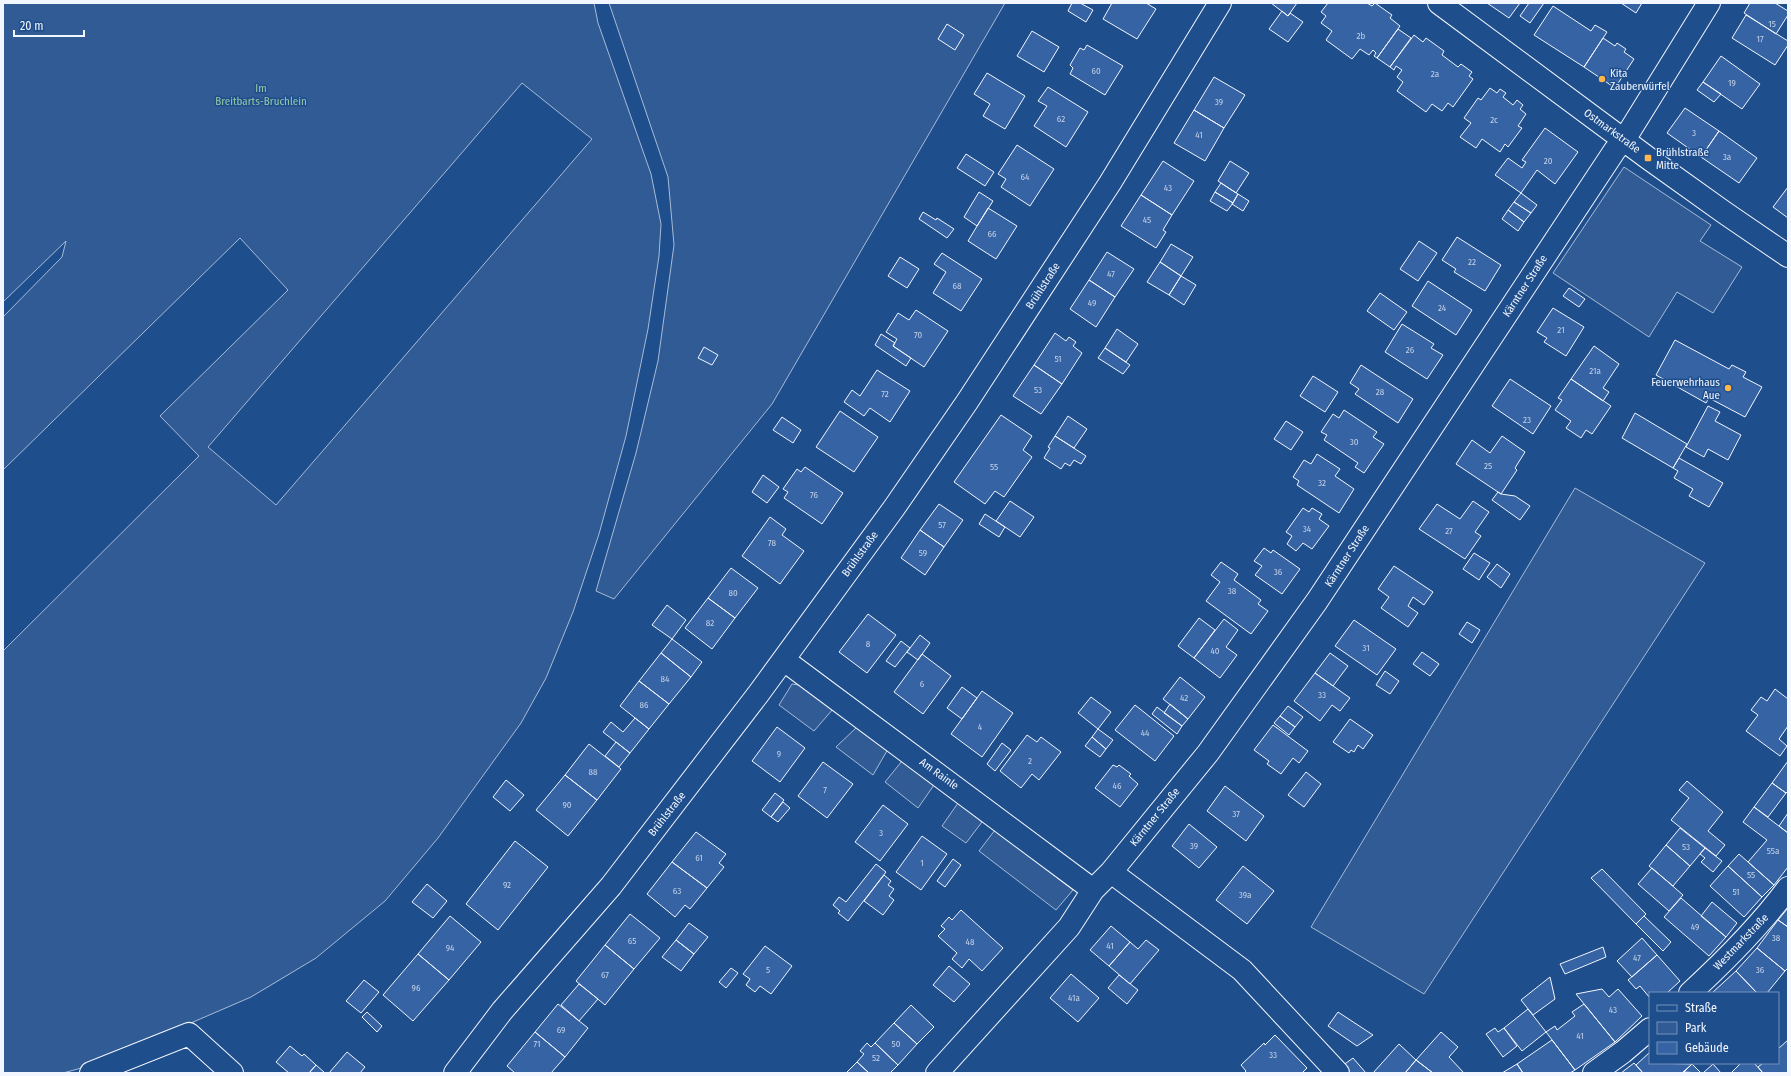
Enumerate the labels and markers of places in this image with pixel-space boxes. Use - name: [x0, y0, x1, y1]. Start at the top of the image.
- place label: Kita Zauberwürfel: [1610, 67, 1670, 93]
- marker: Kita Zauberwürfel: [1597, 74, 1607, 84]
- place label: Brühlstraße Mitte: [1656, 146, 1709, 172]
- marker: Brühlstraße Mitte: [1643, 153, 1653, 163]
- place label: Feuerwehrhaus Aue: [1651, 376, 1720, 402]
- marker: Feuerwehrhaus Aue: [1723, 383, 1733, 393]

